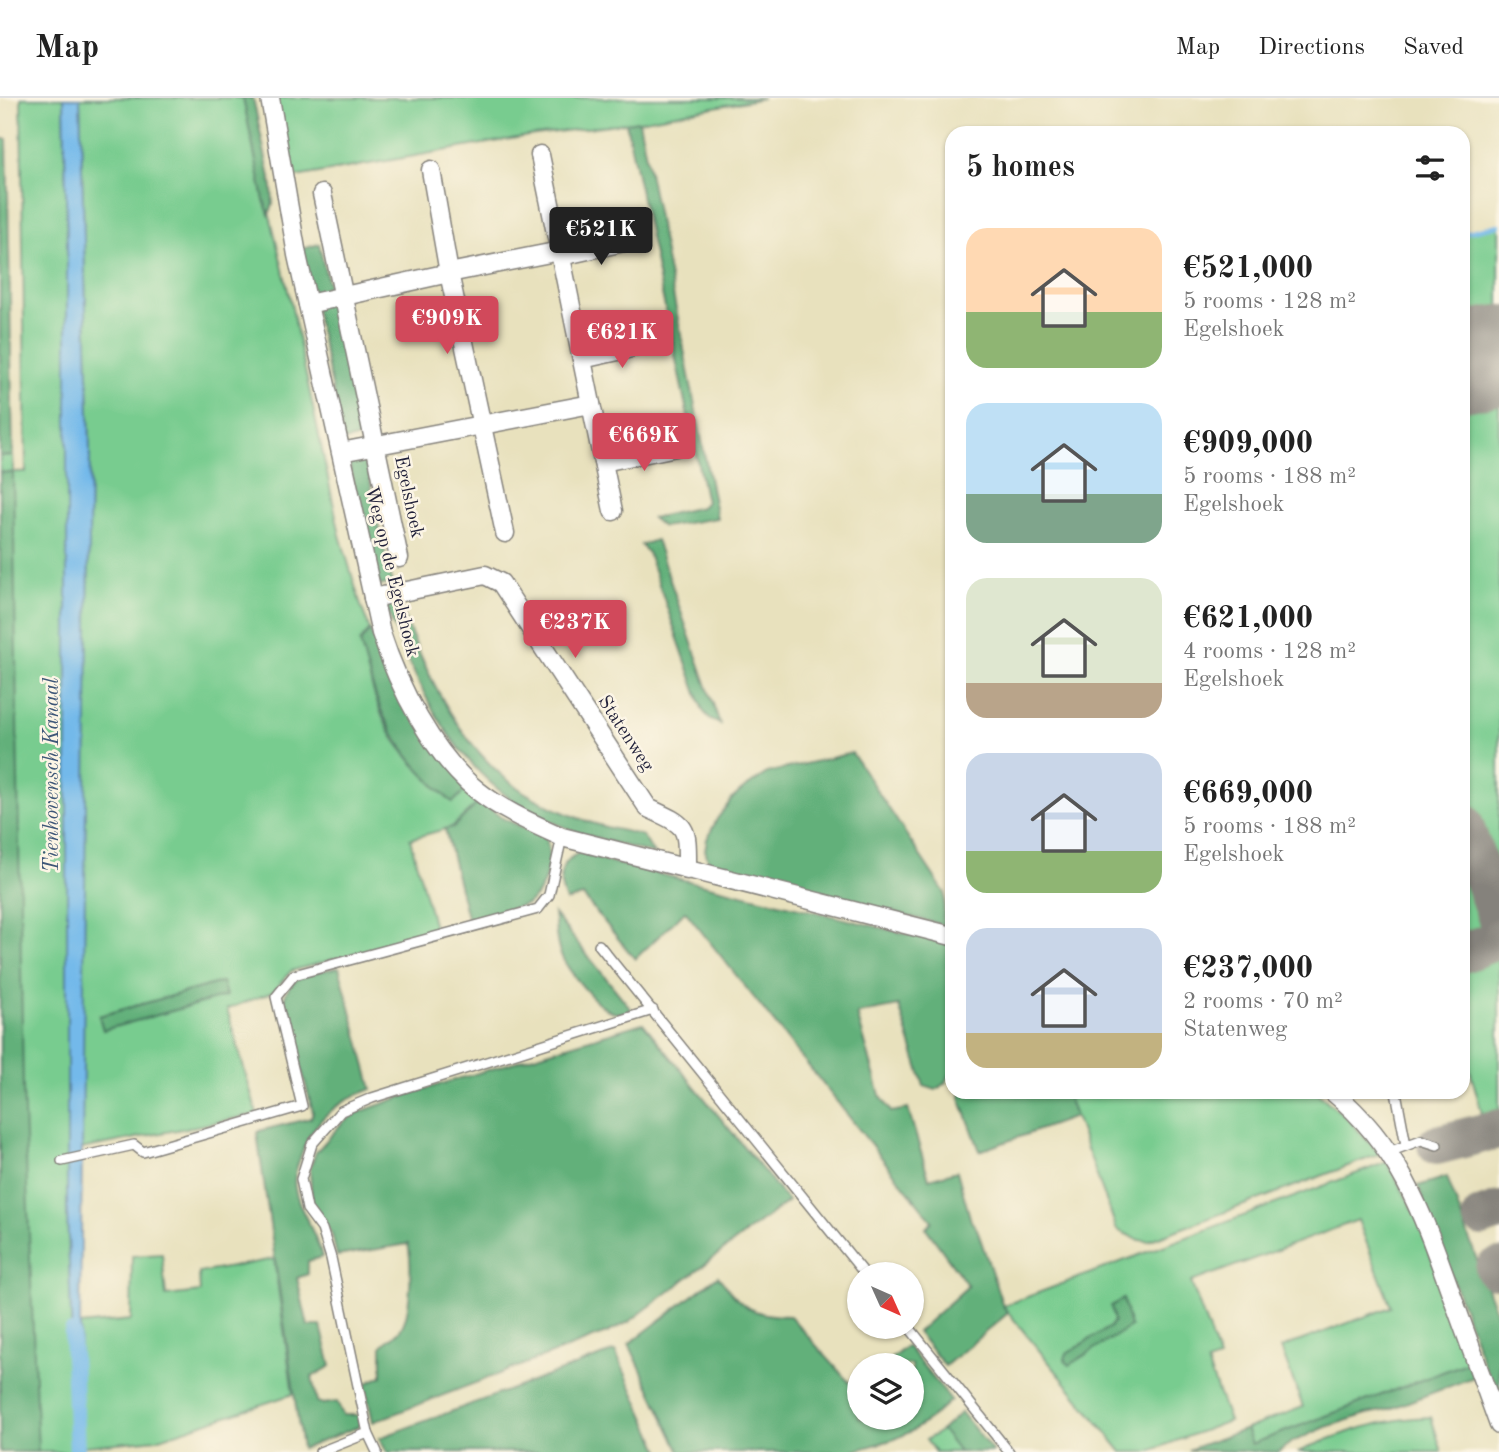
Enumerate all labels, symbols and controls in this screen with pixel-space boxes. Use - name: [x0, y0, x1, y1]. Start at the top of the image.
- text: Map: [35, 32, 99, 65]
- text: Map: [1176, 36, 1220, 60]
- text: Directions: [1258, 36, 1365, 60]
- text: Saved: [1403, 36, 1464, 60]
- icon: filters: [1411, 149, 1449, 187]
- text: 5 homes: [966, 153, 1075, 183]
- pin: €521K: [552, 208, 650, 267]
- text: €521K: [565, 218, 637, 241]
- text: €521,000: [1183, 254, 1313, 284]
- icon: home: [1022, 256, 1106, 340]
- text: 5 rooms · 128 m²: [1183, 290, 1356, 313]
- pin: €909K: [398, 296, 496, 356]
- text: €909K: [411, 307, 483, 330]
- pin: €621K: [573, 310, 671, 370]
- text: Egelshoek: [1183, 318, 1285, 341]
- text: €621K: [586, 321, 658, 344]
- pin: €669K: [595, 414, 693, 473]
- text: €669K: [608, 424, 680, 447]
- text: €909,000: [1183, 429, 1313, 459]
- icon: home: [1022, 431, 1106, 515]
- street label: Egelshoek: [390, 454, 426, 540]
- text: 5 rooms · 188 m²: [1183, 465, 1356, 488]
- street label: Weg op de Egelshoek: [361, 485, 421, 659]
- text: Egelshoek: [1183, 493, 1285, 516]
- pin: €237K: [526, 601, 624, 660]
- text: €621,000: [1183, 604, 1313, 634]
- icon: home: [1022, 606, 1106, 690]
- text: €237K: [539, 611, 611, 634]
- text: 4 rooms · 128 m²: [1183, 640, 1356, 663]
- text: Egelshoek: [1183, 668, 1285, 691]
- water label: Tienhovensch Kanaal: [42, 678, 63, 872]
- street label: Statenweg: [594, 693, 657, 776]
- text: €669,000: [1183, 779, 1313, 809]
- icon: home: [1022, 781, 1106, 865]
- text: 5 rooms · 188 m²: [1183, 815, 1356, 838]
- text: Egelshoek: [1183, 843, 1285, 866]
- text: €237,000: [1183, 954, 1313, 984]
- icon: home: [1022, 956, 1106, 1040]
- text: 2 rooms · 70 m²: [1183, 990, 1343, 1013]
- text: Statenweg: [1183, 1018, 1287, 1041]
- north arrow: [847, 1262, 924, 1339]
- map controls: [847, 1262, 924, 1430]
- button: layers: [847, 1353, 924, 1430]

